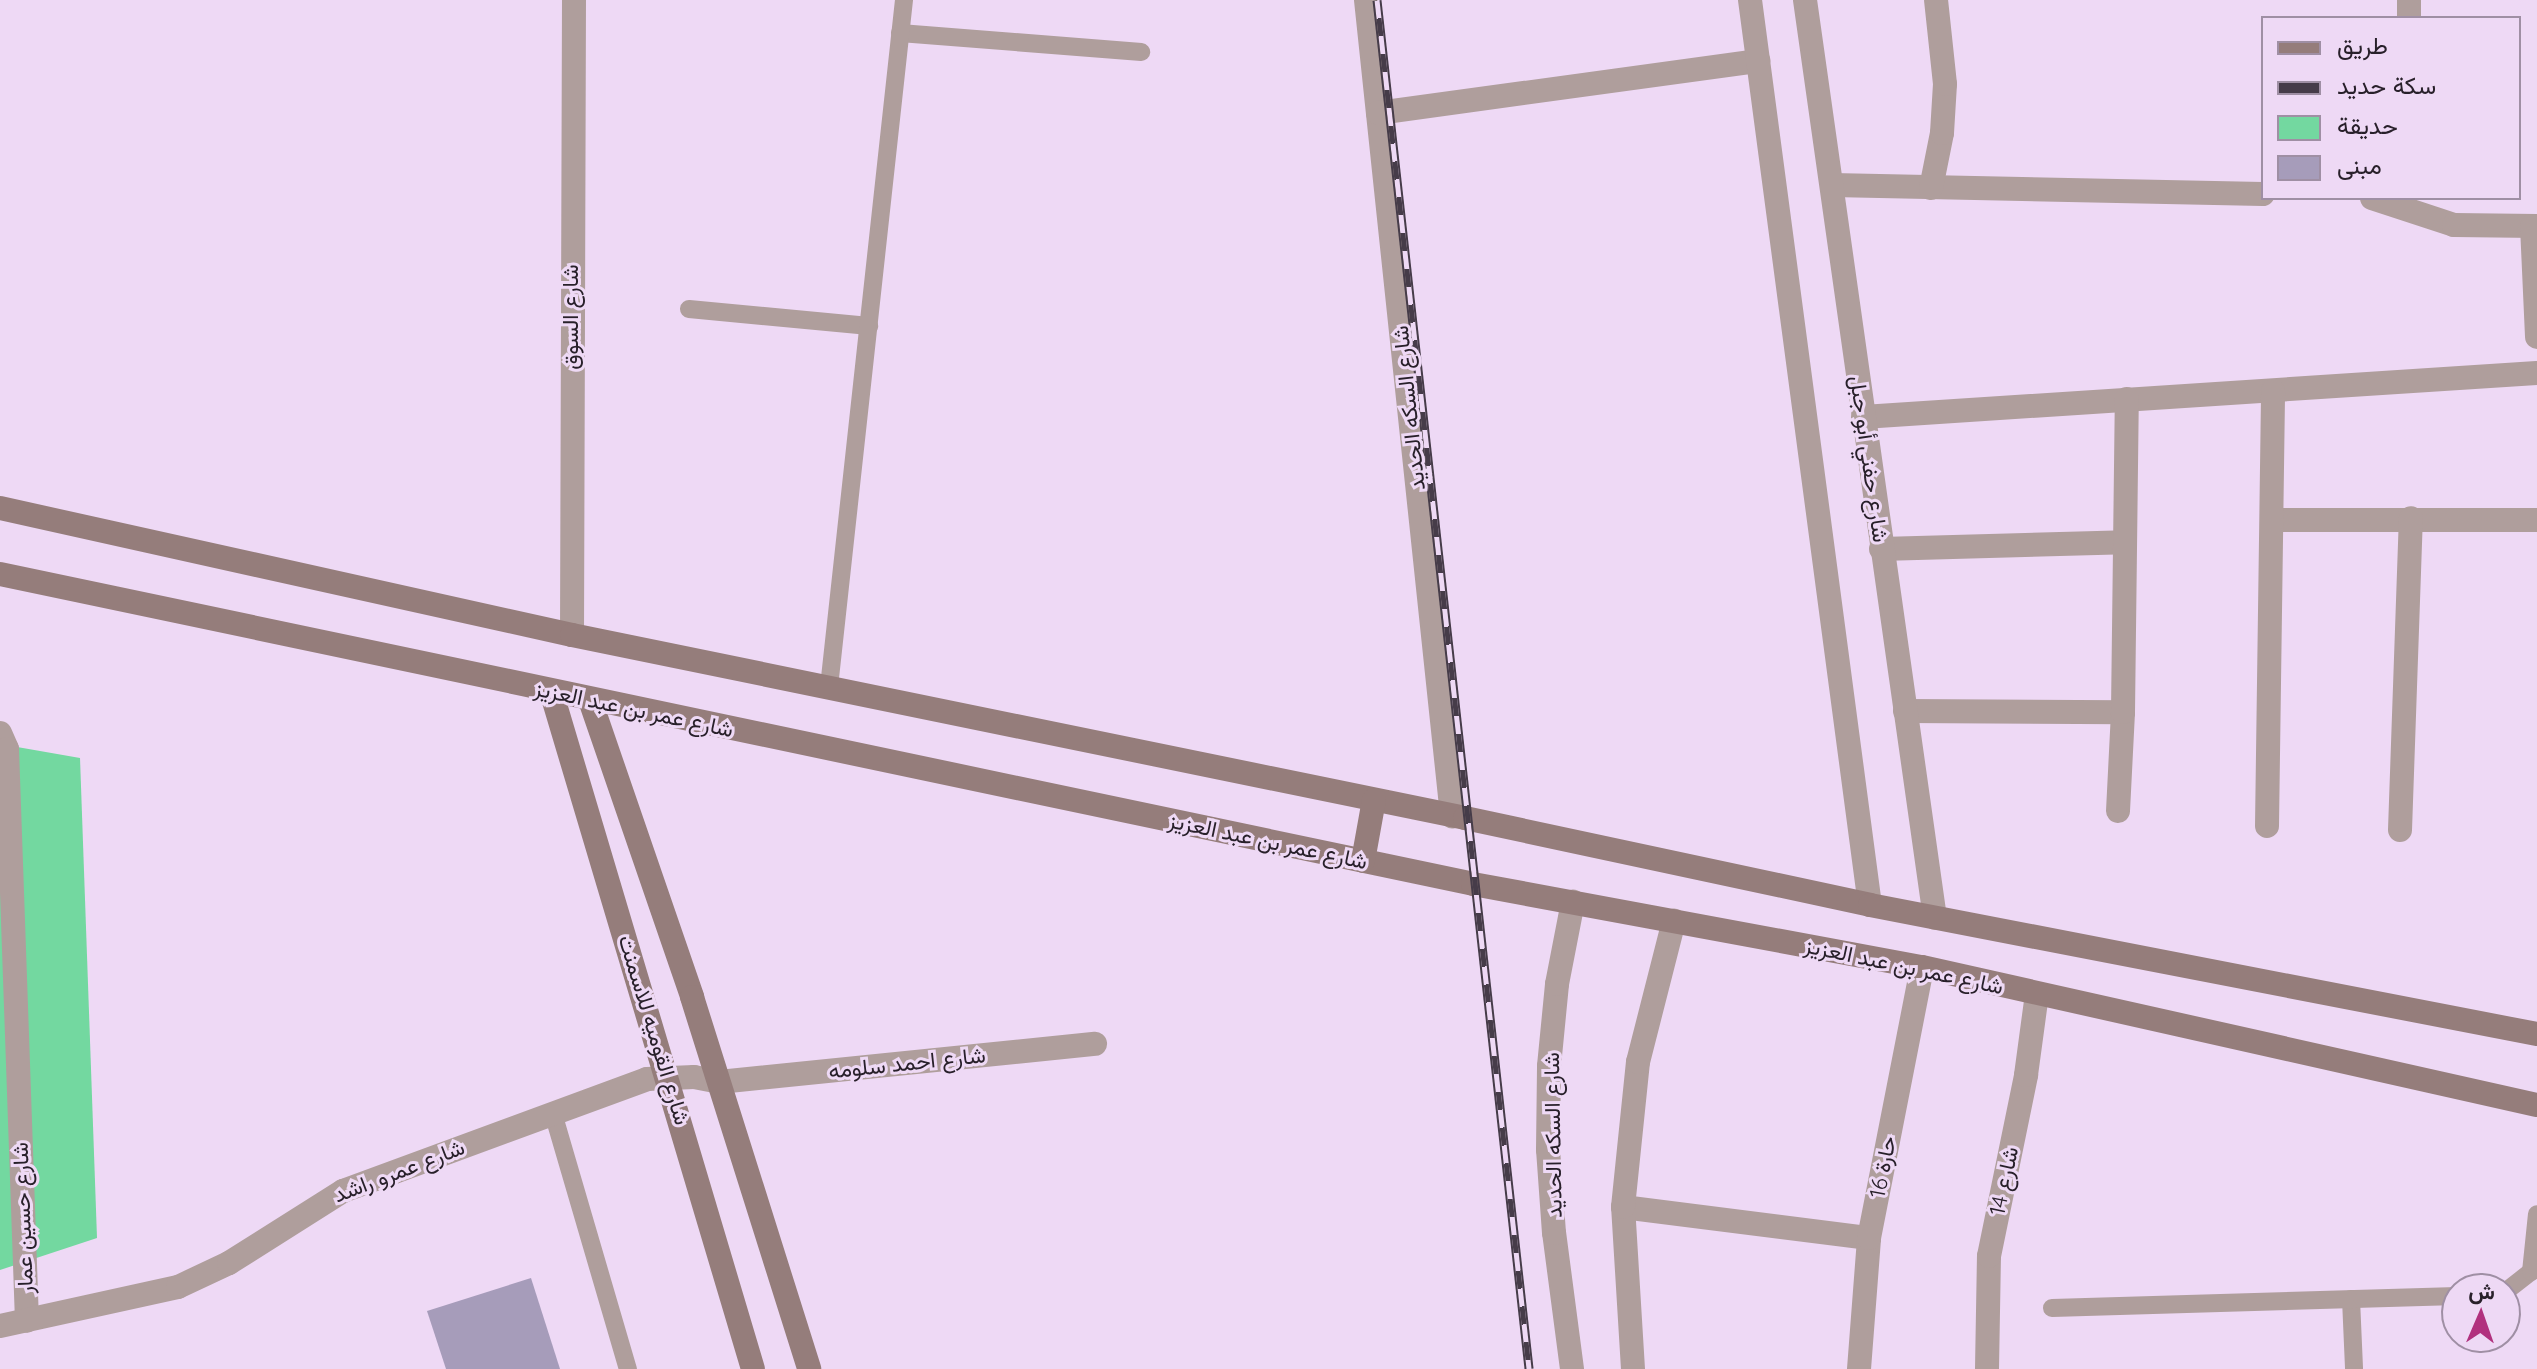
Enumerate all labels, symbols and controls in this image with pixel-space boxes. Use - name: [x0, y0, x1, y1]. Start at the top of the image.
- legend: [2261, 16, 2521, 200]
- text: طريق: [2337, 30, 2388, 60]
- text: سكة حديد: [2337, 70, 2436, 100]
- text: حديقة: [2337, 110, 2398, 140]
- text: مبنى: [2337, 150, 2382, 180]
- street label: شارع السوق: [558, 264, 584, 370]
- street label: شارع السكه الحديد: [1387, 324, 1431, 492]
- street label: شارع حفني أبو جبل: [1844, 374, 1894, 544]
- street label: شارع عمر بن عبد العزيز: [532, 675, 736, 743]
- street label: شارع عمر بن عبد العزيز: [1166, 807, 1370, 875]
- street label: شارع القوميه للاسمنت: [613, 932, 695, 1128]
- street label: شارع عمر بن عبد العزيز: [1802, 932, 2006, 1000]
- street label: شارع احمد سلومه: [827, 1042, 987, 1084]
- street label: شارع السكه الحديد: [1538, 1052, 1568, 1218]
- street label: شارع عمرو راشد: [330, 1134, 468, 1208]
- street label: حارة 16: [1864, 1134, 1902, 1200]
- street label: شارع حسين عمار: [7, 1142, 39, 1294]
- street label: شارع 14: [1984, 1144, 2024, 1218]
- north arrow: [2441, 1273, 2521, 1353]
- text: ش: [2468, 1277, 2495, 1305]

